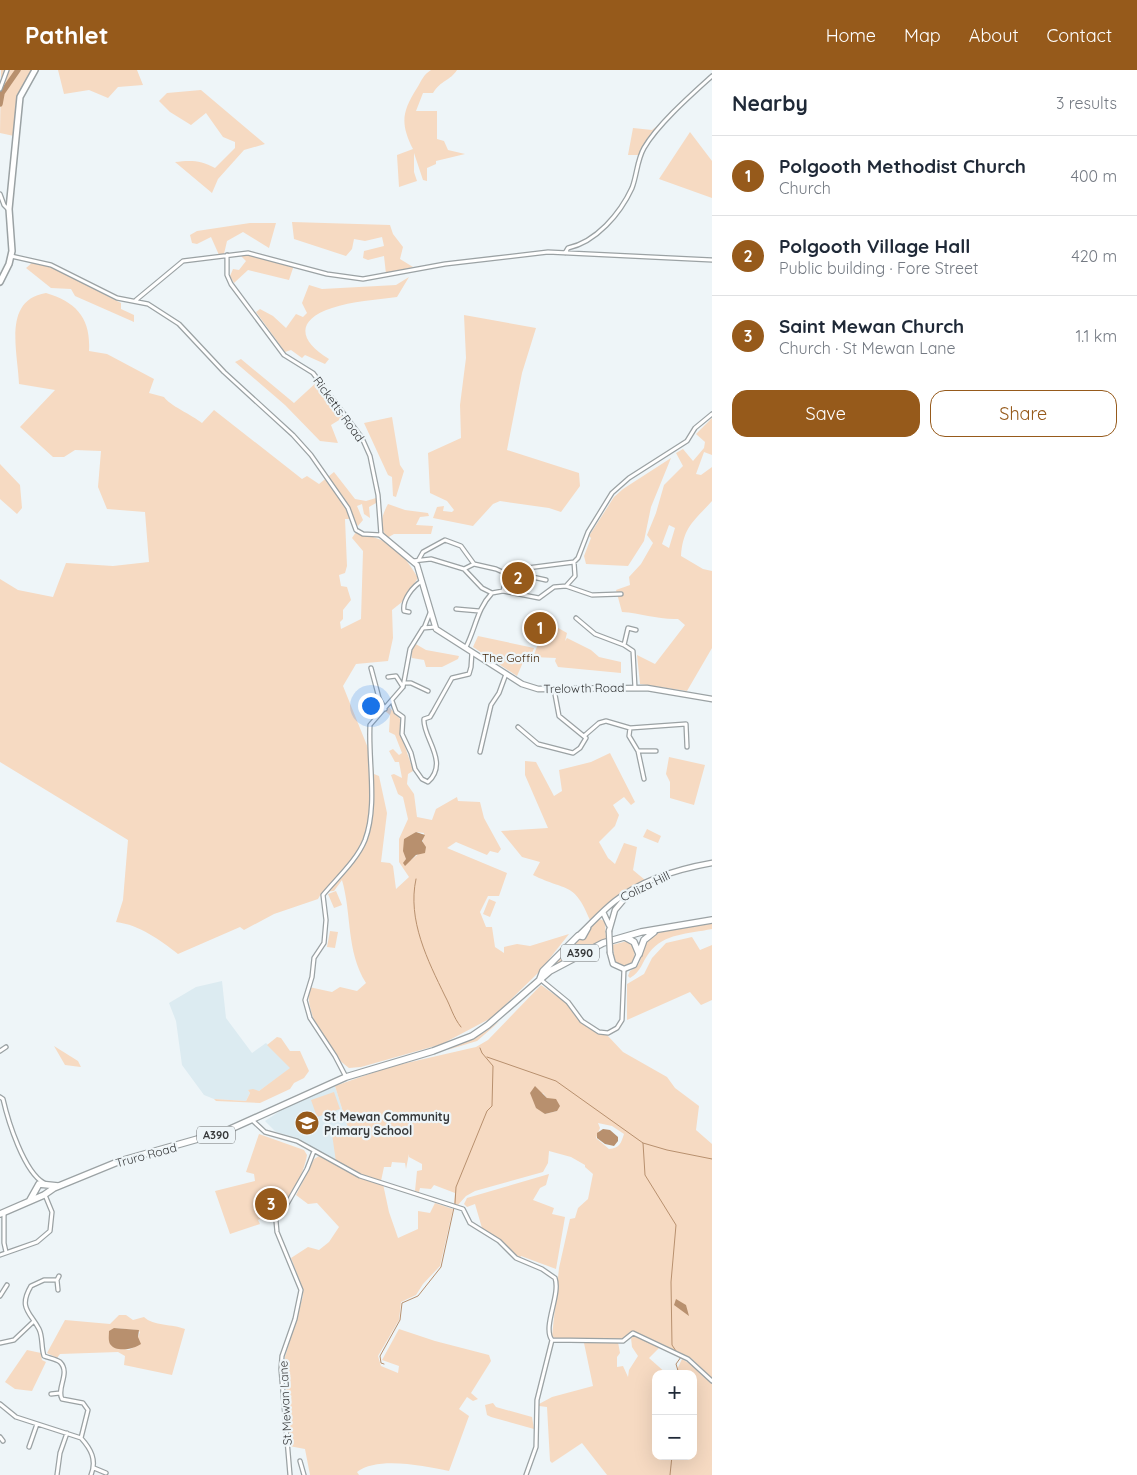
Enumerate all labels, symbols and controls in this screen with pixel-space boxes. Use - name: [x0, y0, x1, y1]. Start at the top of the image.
- text: Pathlet: [25, 20, 109, 50]
- text: Home: [826, 24, 876, 47]
- text: Map: [904, 24, 941, 47]
- text: About: [969, 24, 1019, 47]
- text: Contact: [1047, 24, 1112, 47]
- text: Nearby: [732, 90, 808, 116]
- text: 3 results: [1056, 93, 1117, 113]
- text: Polgooth Methodist Church: [779, 154, 1026, 178]
- text: 1: [745, 166, 751, 186]
- text: 400 m: [1071, 166, 1117, 186]
- text: Church: [779, 178, 831, 198]
- text: Polgooth Village Hall: [779, 234, 970, 258]
- text: 2: [743, 246, 753, 266]
- text: 420 m: [1071, 246, 1117, 266]
- text: Public building · Fore Street: [779, 258, 978, 278]
- text: Saint Mewan Church: [779, 314, 964, 338]
- text: 3: [744, 326, 752, 346]
- text: 1.1 km: [1075, 326, 1117, 346]
- text: Church · St Mewan Lane: [779, 338, 956, 358]
- street label: Ricketts Road: [310, 374, 368, 444]
- button: Save: [732, 390, 920, 437]
- button: Share: [930, 390, 1117, 437]
- pin: 2: [502, 559, 534, 597]
- pin: 1: [524, 609, 556, 647]
- park label: The Goffin: [482, 650, 540, 665]
- street label: Trelowth Road: [543, 680, 625, 696]
- your location: [358, 693, 384, 719]
- street label: Coliza Hill: [618, 868, 672, 904]
- road number: A390: [561, 944, 599, 961]
- place label: St Mewan Community Primary School: [324, 1109, 450, 1138]
- school or university icon: St Mewan Community Primary School: [294, 1110, 320, 1136]
- road number: A390: [197, 1126, 235, 1144]
- street label: Truro Road: [114, 1140, 178, 1170]
- pin: 3: [255, 1185, 287, 1223]
- street label: St Mewan Lane: [275, 1360, 295, 1446]
- map controls: [652, 1370, 697, 1460]
- button: +: [652, 1370, 697, 1415]
- button: −: [652, 1415, 697, 1460]

